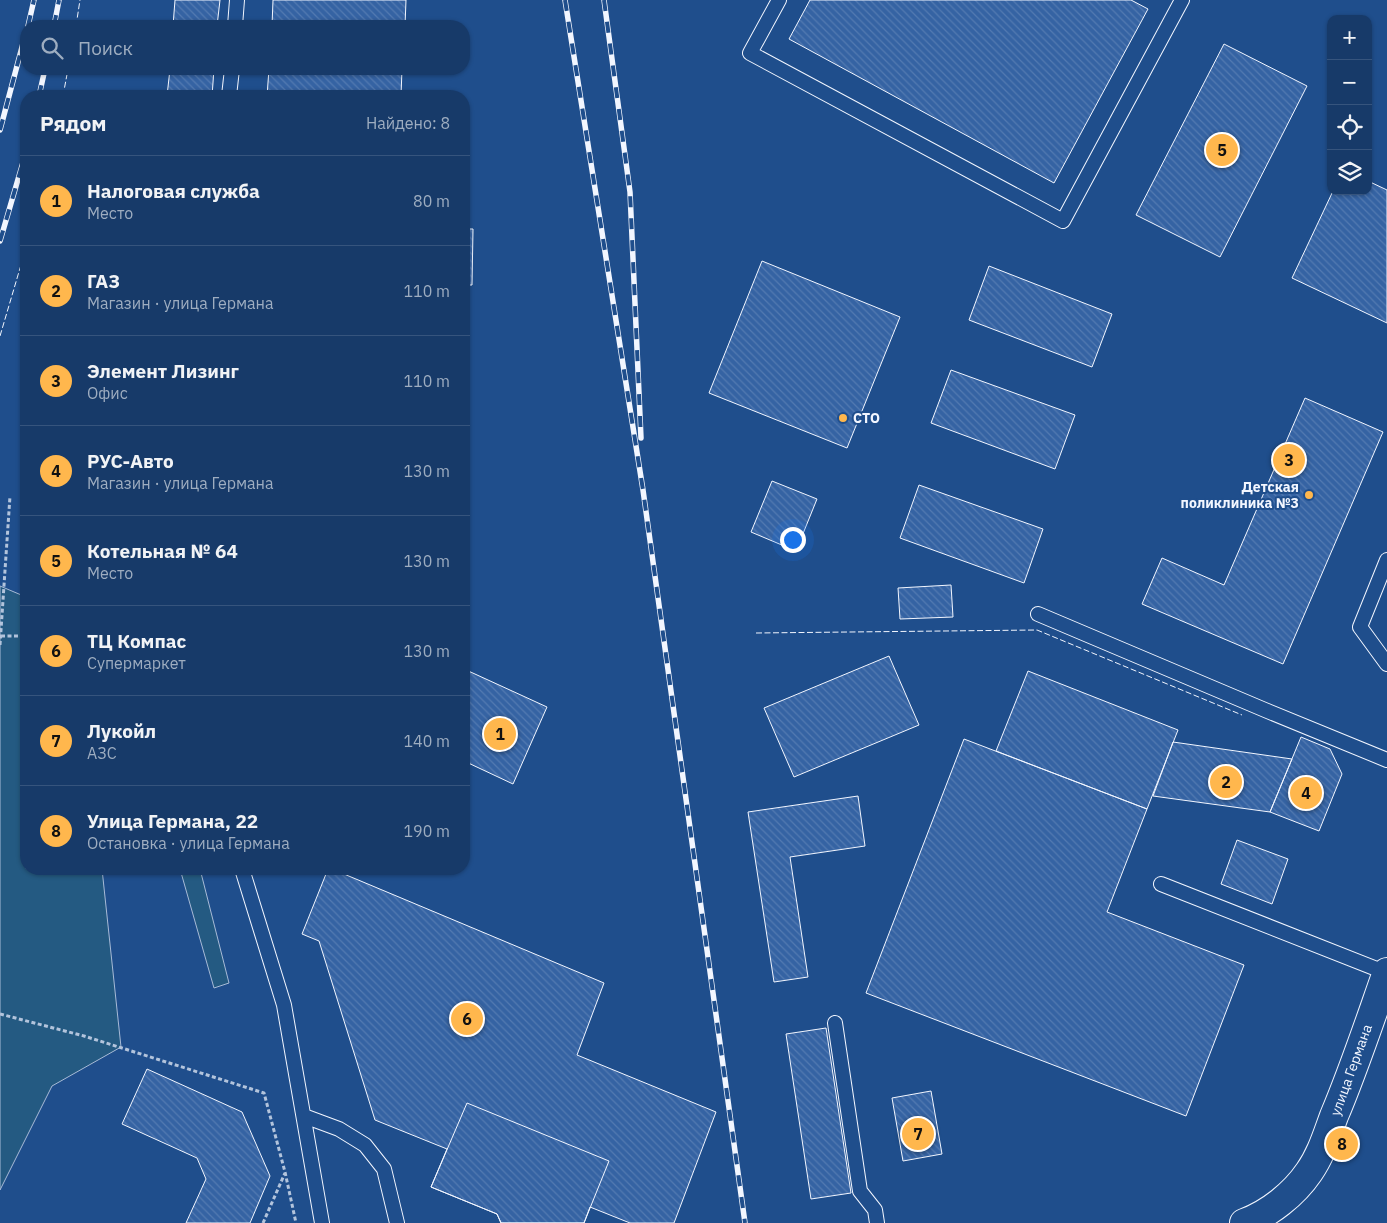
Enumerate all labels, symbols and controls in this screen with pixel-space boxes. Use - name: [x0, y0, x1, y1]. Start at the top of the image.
- map controls: [1327, 15, 1372, 195]
- button: +: [1327, 15, 1372, 60]
- search box: [20, 20, 470, 75]
- icon: search: [38, 34, 66, 62]
- text: Поиск: [78, 36, 133, 60]
- button: −: [1327, 60, 1372, 105]
- button: locate: [1327, 105, 1372, 150]
- text: Рядом: [40, 109, 107, 137]
- text: Найдено: 8: [366, 113, 450, 133]
- pin: 5: [1206, 131, 1238, 169]
- button: layers: [1327, 150, 1372, 195]
- text: Налоговая служба: [87, 179, 260, 203]
- text: 1: [51, 191, 61, 211]
- text: 80 m: [413, 191, 450, 211]
- text: Место: [87, 203, 133, 223]
- text: ГАЗ: [87, 269, 120, 293]
- text: 2: [51, 281, 61, 301]
- text: 110 m: [403, 281, 450, 301]
- text: Магазин · улица Германа: [87, 293, 274, 313]
- text: Элемент Лизинг: [87, 359, 239, 383]
- text: 3: [51, 371, 61, 391]
- text: 110 m: [403, 371, 450, 391]
- text: Офис: [87, 383, 128, 403]
- place label: СТО: [853, 409, 880, 427]
- marker: СТО: [837, 412, 849, 424]
- pin: 3: [1273, 441, 1305, 479]
- text: РУС-Авто: [87, 449, 174, 473]
- text: 4: [51, 461, 61, 481]
- text: 130 m: [403, 461, 450, 481]
- text: Магазин · улица Германа: [87, 473, 274, 493]
- place label: Детская поликлиника №3: [1181, 478, 1299, 512]
- marker: Детская поликлиника №3: [1303, 489, 1315, 501]
- your location: [780, 527, 806, 553]
- text: Котельная № 64: [87, 539, 238, 563]
- text: 5: [51, 551, 61, 571]
- text: 130 m: [403, 551, 450, 571]
- text: Место: [87, 563, 133, 583]
- text: ТЦ Компас: [87, 629, 186, 653]
- text: 6: [51, 641, 61, 661]
- text: 130 m: [403, 641, 450, 661]
- text: Супермаркет: [87, 653, 186, 673]
- pin: 1: [484, 715, 516, 753]
- text: Лукойл: [87, 719, 156, 743]
- text: 7: [51, 731, 61, 751]
- text: 140 m: [403, 731, 450, 751]
- text: АЗС: [87, 743, 117, 763]
- pin: 2: [1210, 763, 1242, 801]
- pin: 4: [1290, 774, 1322, 812]
- text: Улица Германа, 22: [87, 809, 258, 833]
- text: 8: [51, 821, 61, 841]
- text: 190 m: [403, 821, 450, 841]
- text: Остановка · улица Германа: [87, 833, 290, 853]
- pin: 6: [451, 1000, 483, 1038]
- street label: улица Германа: [1326, 1021, 1376, 1118]
- pin: 7: [902, 1115, 934, 1153]
- pin: 8: [1326, 1125, 1358, 1163]

